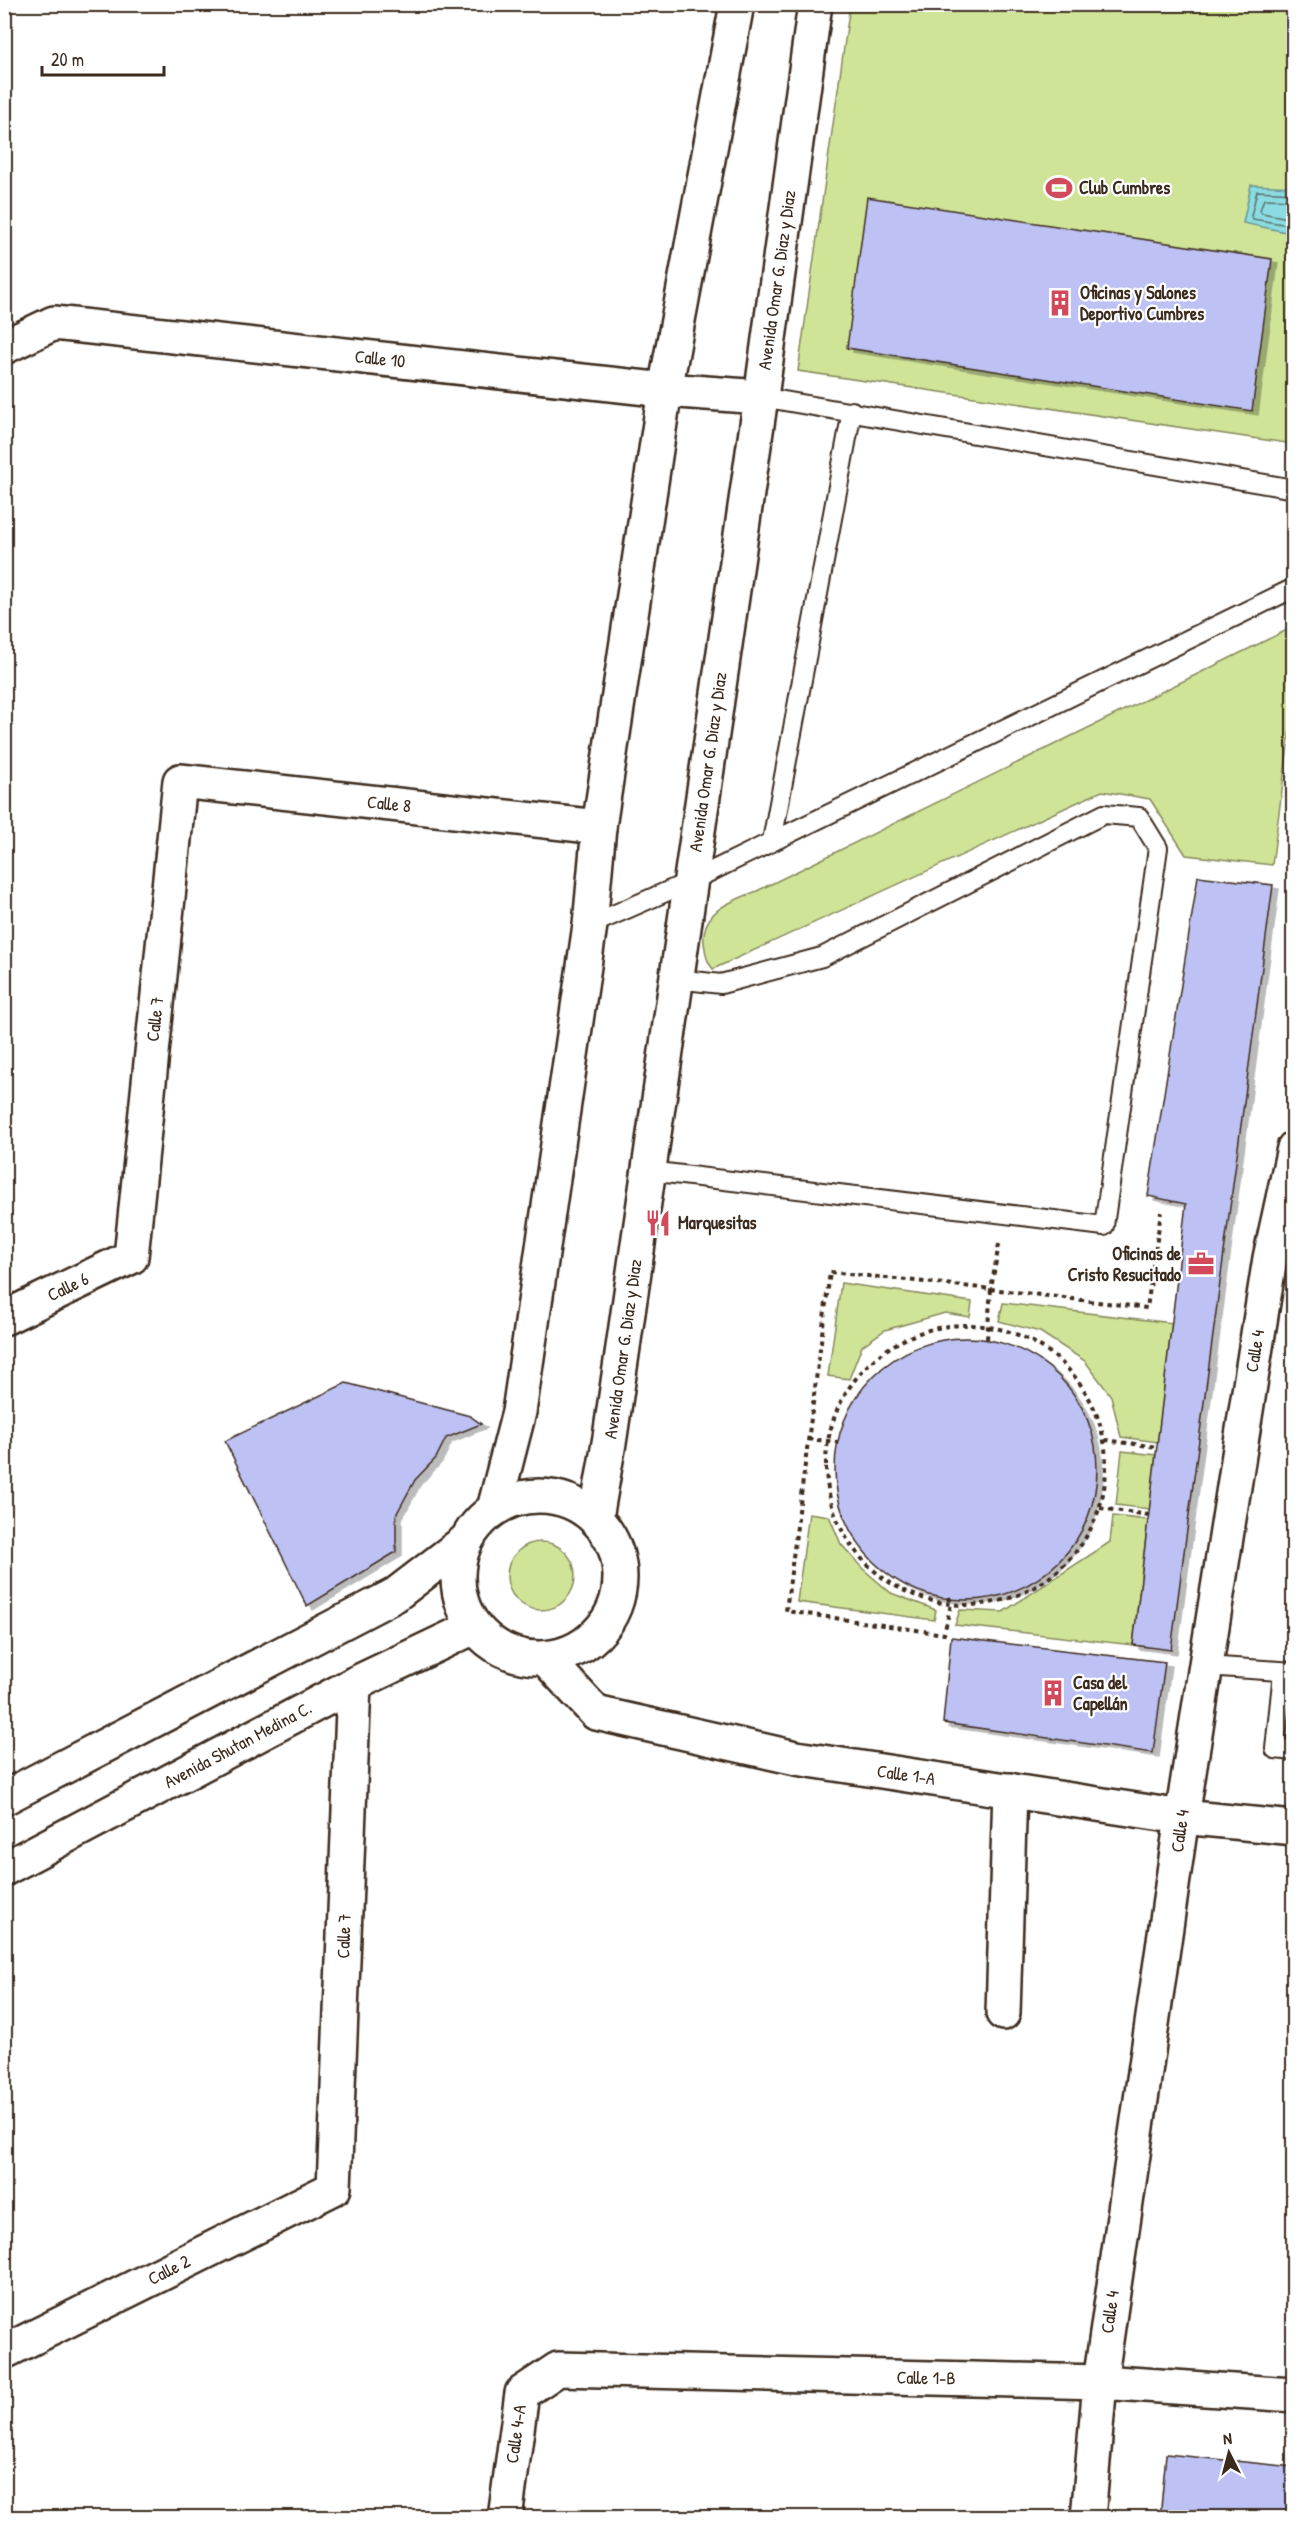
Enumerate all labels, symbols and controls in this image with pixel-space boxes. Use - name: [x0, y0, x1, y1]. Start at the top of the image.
- scale bar: [42, 39, 164, 77]
- text: 20 m: [51, 47, 84, 72]
- sports icon: Club Cumbres: [1044, 173, 1074, 203]
- place label: Club Cumbres: [1079, 175, 1170, 200]
- street label: Avenida Omar G. Diaz y Diaz: [752, 188, 802, 371]
- place label: Oficinas y Salones Deportivo Cumbres: [1080, 280, 1204, 327]
- building icon: Oficinas y Salones Deportivo Cumbres: [1045, 288, 1075, 318]
- street label: Calle 10: [354, 343, 407, 374]
- street label: Avenida Omar G. Diaz y Diaz: [683, 670, 733, 853]
- street label: Calle 8: [366, 789, 412, 818]
- street label: Calle 7: [140, 995, 169, 1043]
- restaurant icon: Marquesitas: [643, 1208, 673, 1238]
- place label: Marquesitas: [678, 1210, 757, 1236]
- place label: Oficinas de Cristo Resucitado: [1068, 1241, 1182, 1287]
- office icon: Oficinas de Cristo Resucitado: [1186, 1249, 1216, 1279]
- street label: Avenida Omar G. Diaz y Diaz: [598, 1257, 648, 1440]
- street label: Calle 6: [43, 1266, 93, 1307]
- street label: Calle 4: [1239, 1328, 1270, 1374]
- place label: Casa del Capellán: [1073, 1670, 1128, 1717]
- building icon: Casa del Capellán: [1038, 1678, 1068, 1708]
- street label: Avenida Shutan Medina C.: [159, 1695, 316, 1794]
- street label: Calle 1-A: [875, 1758, 937, 1791]
- street label: Calle 4: [1164, 1808, 1195, 1854]
- street label: Calle 7: [330, 1913, 357, 1959]
- street label: Calle 2: [143, 2248, 195, 2291]
- street label: Calle 4: [1094, 2289, 1125, 2335]
- street label: Calle 1-B: [896, 2364, 956, 2391]
- street label: Calle 4-A: [499, 2403, 532, 2465]
- north arrow: [1199, 2423, 1259, 2483]
- text: N: [1222, 2427, 1233, 2449]

